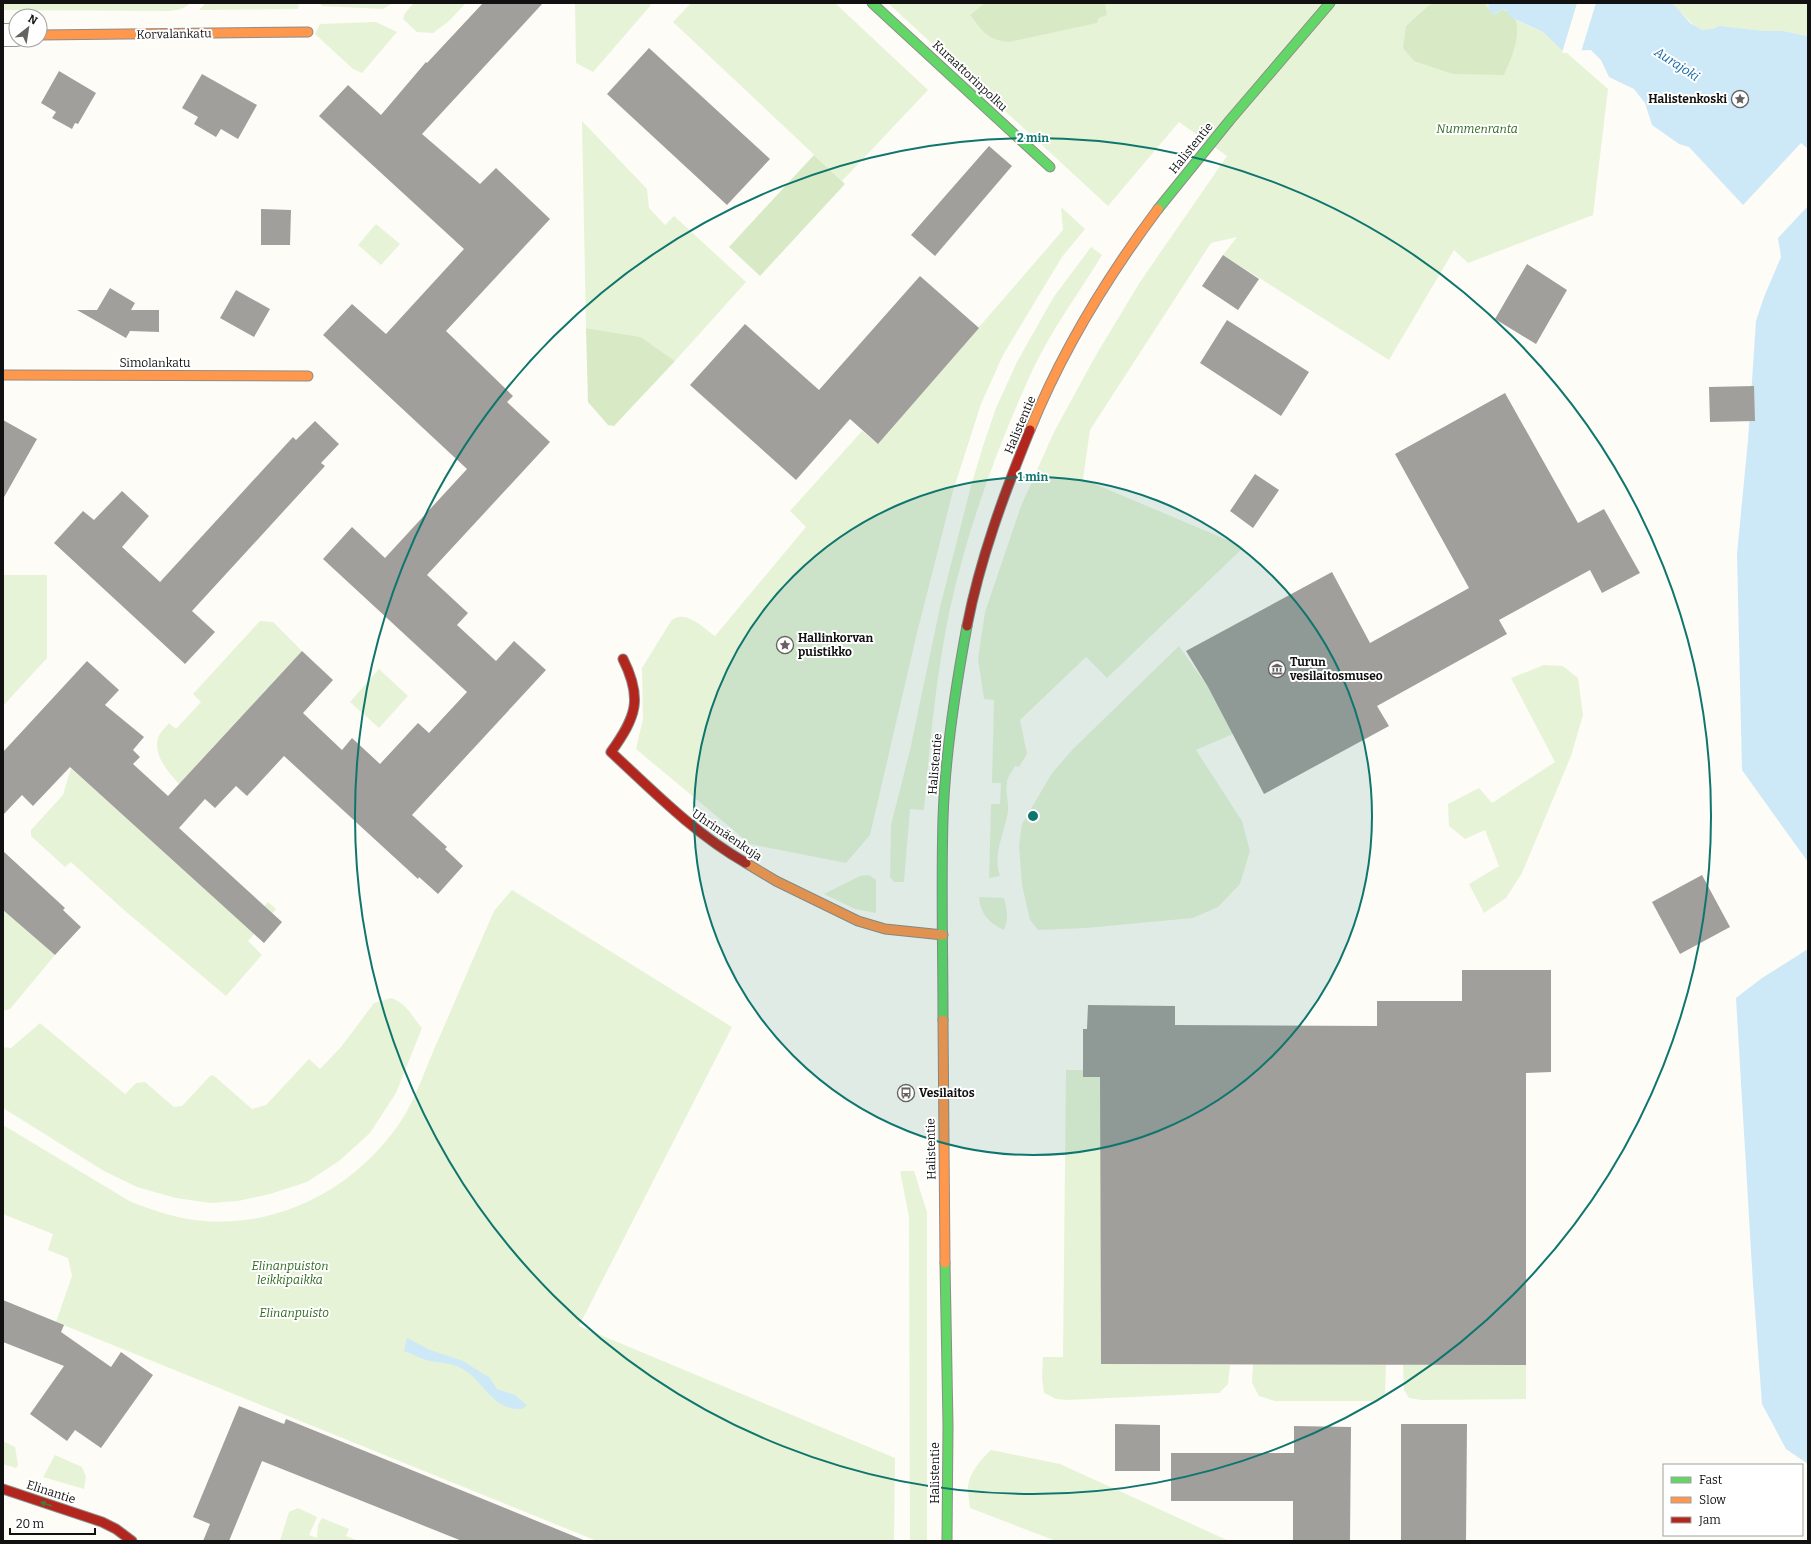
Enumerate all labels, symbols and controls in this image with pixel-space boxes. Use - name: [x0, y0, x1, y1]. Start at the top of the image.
- north arrow: [8, 8, 48, 48]
- text: N: [26, 12, 40, 28]
- street label: Korvalankatu: [136, 26, 212, 42]
- street label: Kuraattorinpolku: [930, 38, 1011, 115]
- water label: Aurajoki: [1651, 44, 1702, 84]
- place icon: Halistenkoski: [1730, 89, 1750, 109]
- place label: Halistenkoski: [1648, 92, 1727, 106]
- street label: Halistentie: [1166, 120, 1216, 176]
- park label: Nummenranta: [1436, 122, 1518, 136]
- text: 2 min: [1017, 131, 1049, 145]
- street label: Simolankatu: [119, 356, 191, 370]
- street label: Halistentie: [1002, 394, 1038, 456]
- text: 1 min: [1018, 470, 1048, 484]
- place label: Hallinkorvan puistikko: [798, 631, 874, 659]
- place icon: Hallinkorvan puistikko: [775, 635, 795, 655]
- place label: Turun vesilaitosmuseo: [1289, 655, 1383, 683]
- museum icon: Turun vesilaitosmuseo: [1267, 659, 1287, 679]
- street label: Halistentie: [925, 733, 945, 795]
- street label: Uhrimäenkuja: [689, 806, 765, 864]
- centre of rings: [1026, 809, 1040, 823]
- bus stop icon: Vesilaitos: [896, 1083, 916, 1103]
- place label: Vesilaitos: [919, 1086, 975, 1100]
- street label: Halistentie: [923, 1118, 939, 1180]
- park label: Elinanpuiston leikkipaikka: [252, 1259, 328, 1287]
- park label: Elinanpuisto: [259, 1306, 329, 1320]
- street label: Halistentie: [928, 1442, 942, 1504]
- legend: [1663, 1464, 1803, 1536]
- text: Fast: [1699, 1473, 1723, 1487]
- street label: Elinantie: [25, 1478, 77, 1506]
- text: Slow: [1699, 1493, 1726, 1507]
- one-way arrow: [39, 1500, 51, 1506]
- scale bar: [10, 1510, 95, 1536]
- text: Jam: [1698, 1513, 1721, 1527]
- text: 20 m: [16, 1517, 45, 1531]

